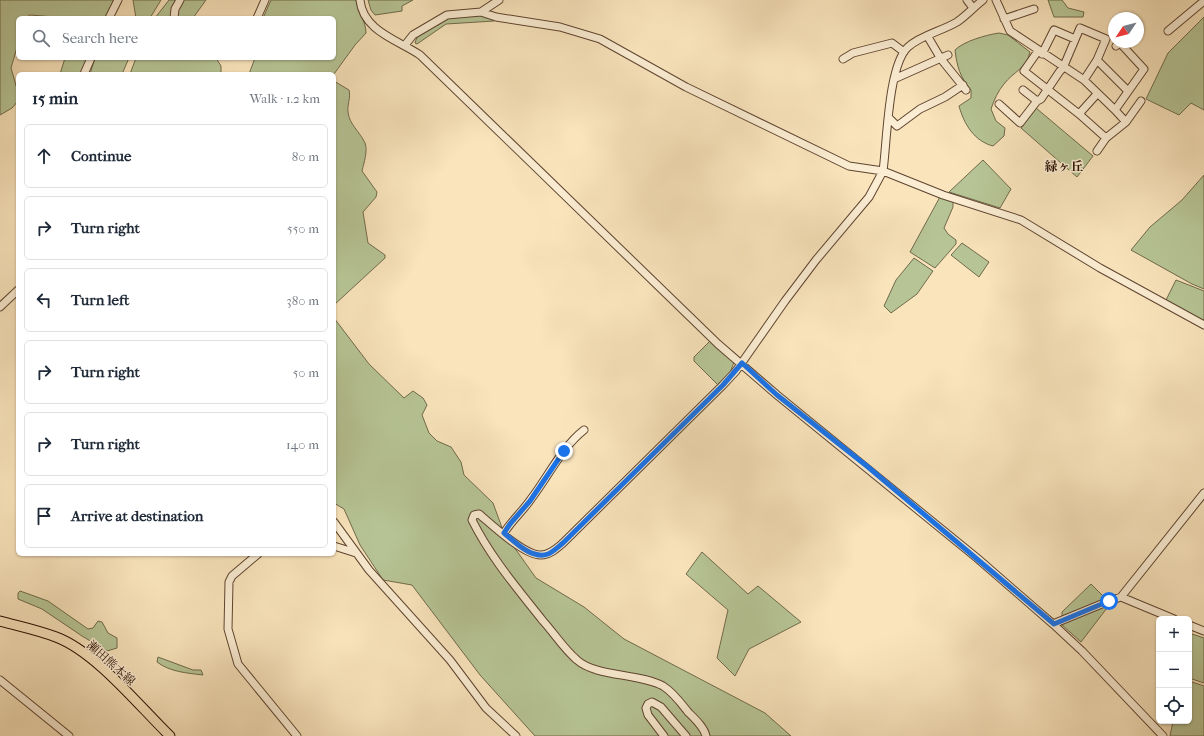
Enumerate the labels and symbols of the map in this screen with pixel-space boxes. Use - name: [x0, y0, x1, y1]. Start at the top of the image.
- north arrow: [1108, 12, 1144, 48]
- district label: 緑ヶ丘: [1044, 159, 1084, 174]
- route end: [555, 442, 573, 460]
- route start: [1100, 592, 1118, 610]
- street label: 瀬田熊本線: [84, 638, 138, 688]

